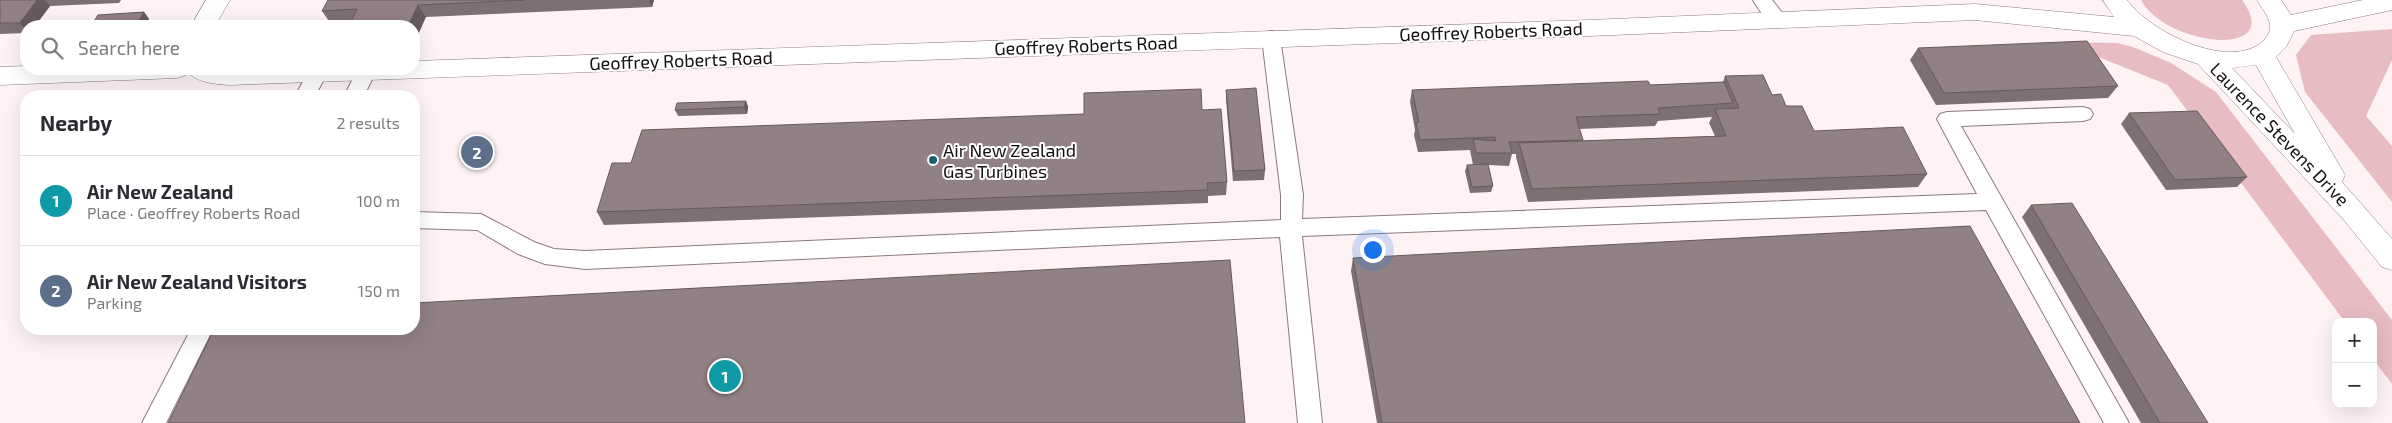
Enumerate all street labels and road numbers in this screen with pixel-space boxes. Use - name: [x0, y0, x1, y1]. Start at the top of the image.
- street label: Geoffrey Roberts Road: [1399, 17, 1583, 45]
- street label: Geoffrey Roberts Road: [994, 31, 1178, 59]
- street label: Geoffrey Roberts Road: [589, 46, 773, 74]
- street label: Laurence Stevens Drive: [2206, 58, 2354, 210]

